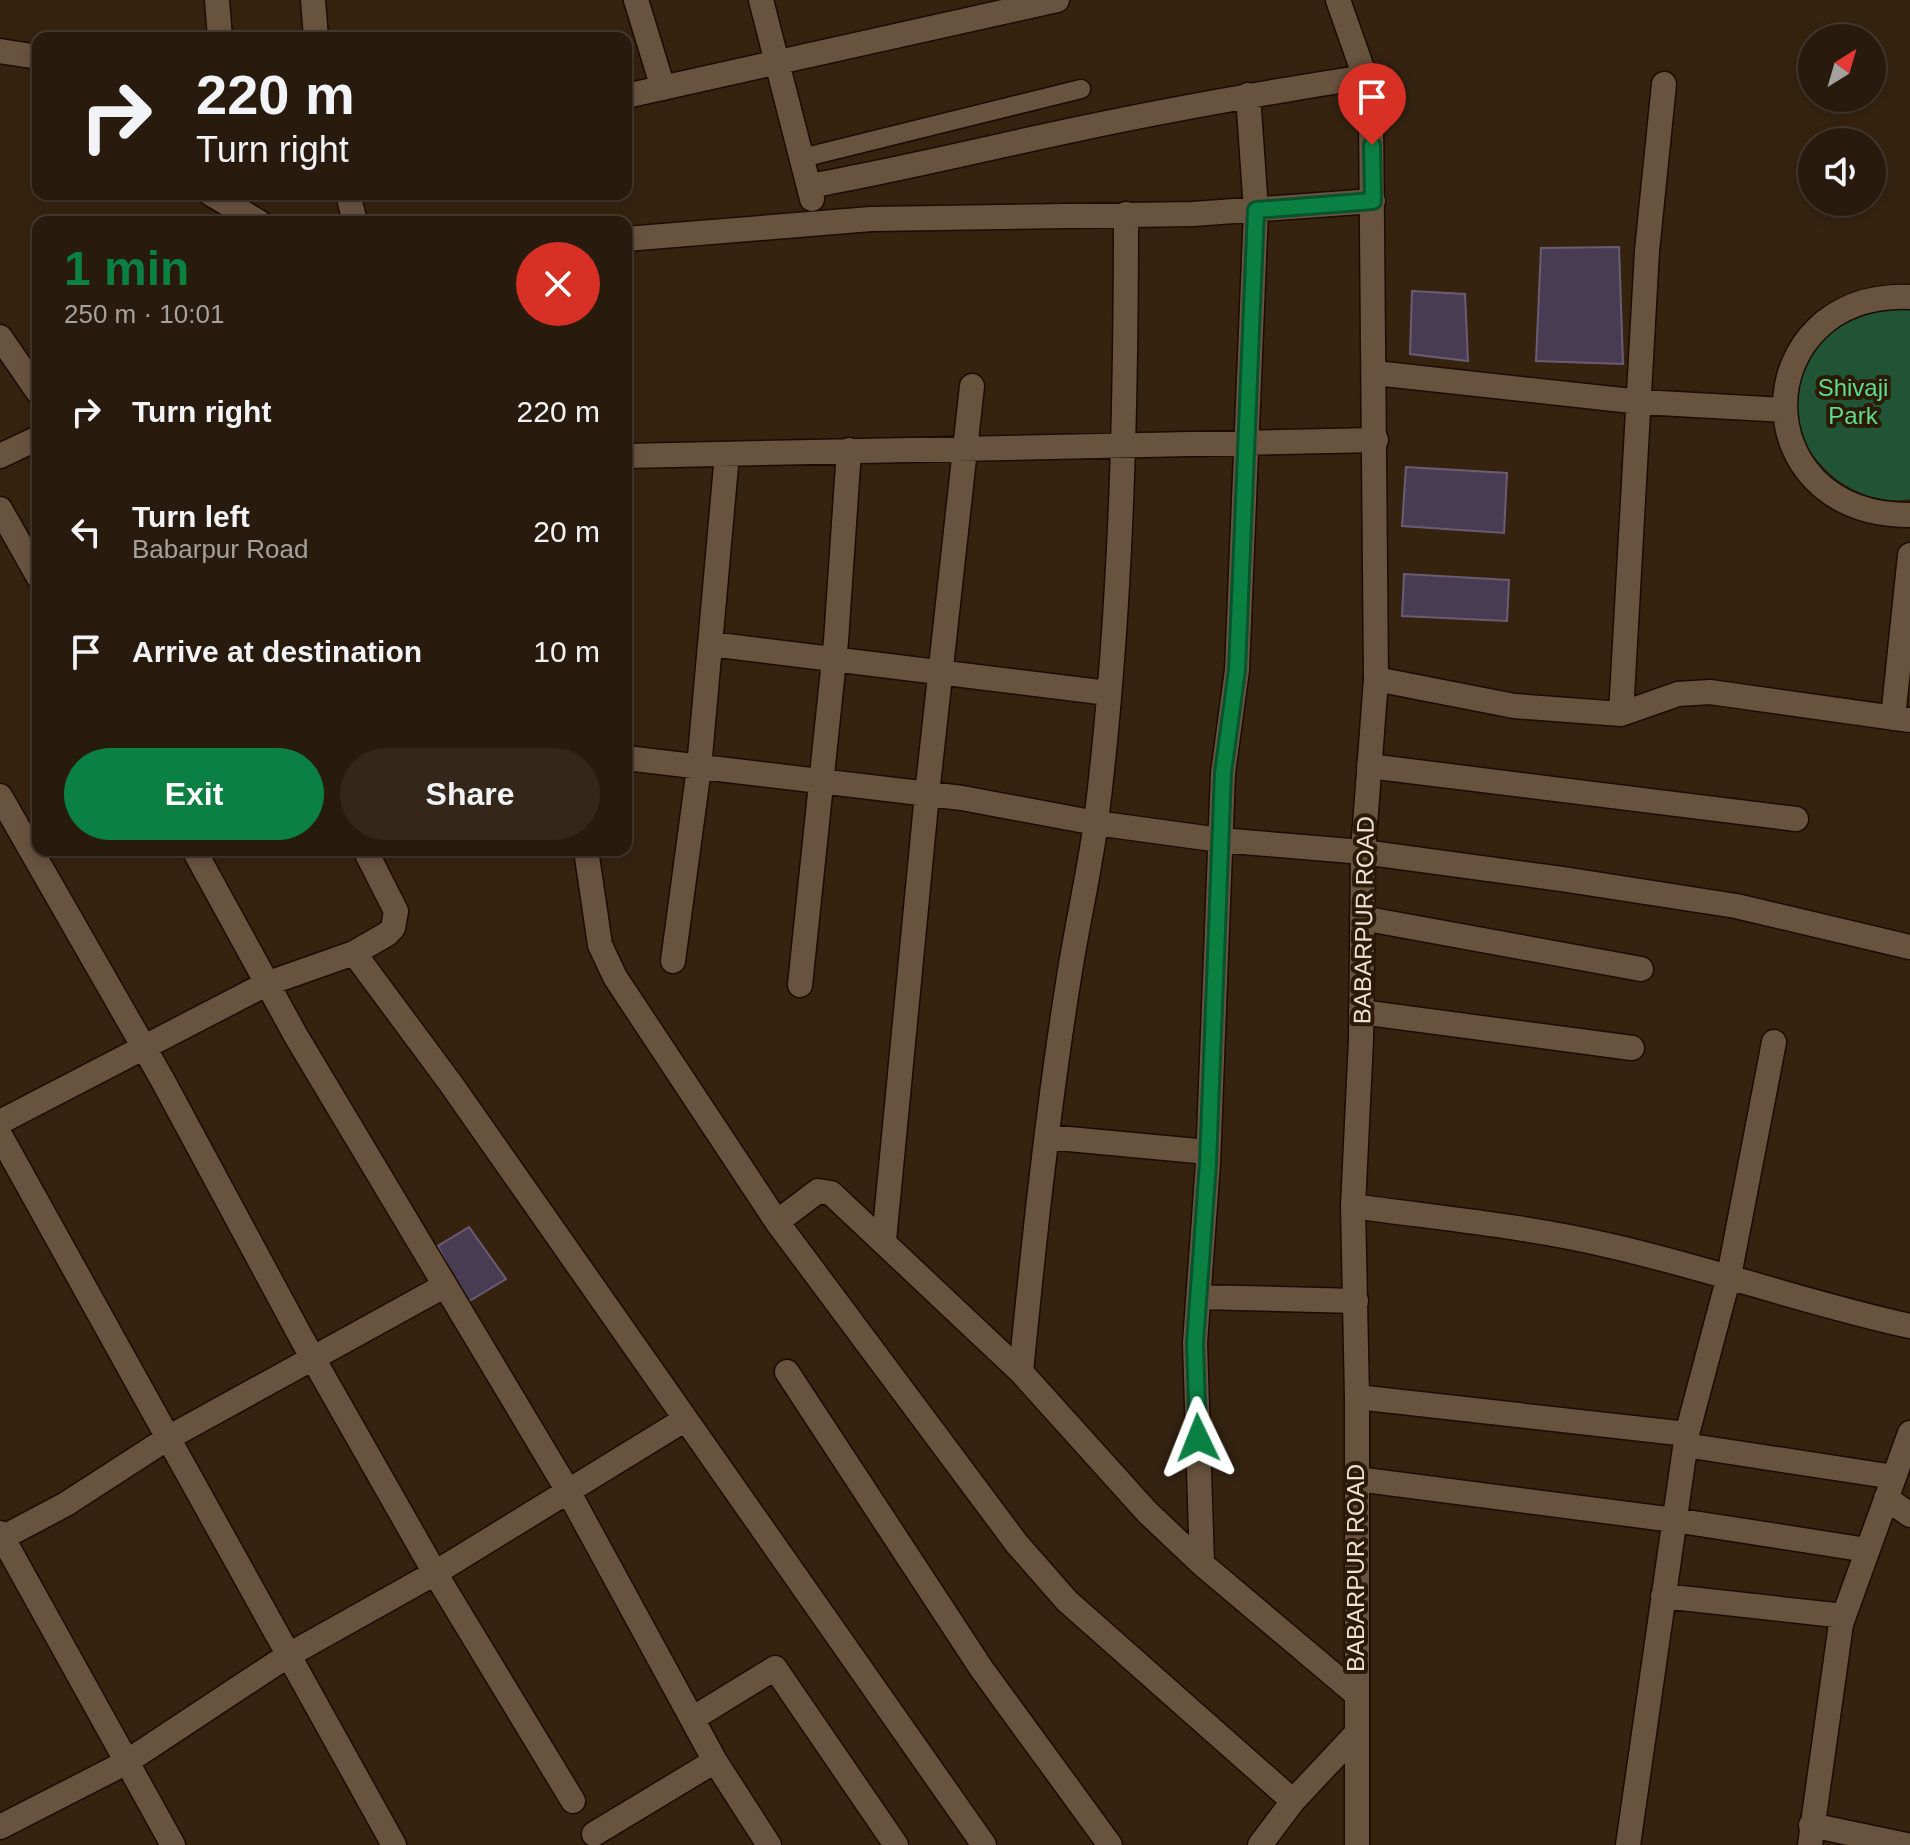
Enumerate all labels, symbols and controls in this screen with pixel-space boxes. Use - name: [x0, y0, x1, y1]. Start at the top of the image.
- north arrow: [1798, 24, 1886, 112]
- map controls: [1798, 24, 1886, 216]
- text: 220 m: [196, 63, 355, 126]
- pin: [1338, 63, 1406, 145]
- icon: right: [64, 64, 168, 168]
- icon: arrive: [1350, 75, 1394, 119]
- button: sound: [1798, 128, 1886, 216]
- text: Turn right: [196, 129, 349, 170]
- text: 1 min: [64, 242, 189, 295]
- button: close: [516, 242, 600, 326]
- text: 250 m · 10:01: [64, 299, 224, 329]
- park label: Shivaji Park: [1818, 374, 1888, 429]
- icon: right: [64, 390, 108, 434]
- text: Turn right: [132, 395, 271, 428]
- text: 220 m: [517, 395, 600, 428]
- text: Turn left: [132, 500, 250, 533]
- icon: left: [64, 510, 108, 554]
- text: 20 m: [533, 515, 600, 548]
- text: Babarpur Road: [132, 534, 308, 564]
- icon: arrive: [64, 630, 108, 674]
- text: Arrive at destination: [132, 635, 422, 668]
- text: 10 m: [533, 635, 600, 668]
- button: Exit: [64, 748, 324, 840]
- button: Share: [340, 748, 600, 840]
- street label: BABARPUR ROAD: [1348, 816, 1379, 1024]
- position arrow: [1156, 1396, 1240, 1480]
- street label: BABARPUR ROAD: [1342, 1464, 1369, 1672]

